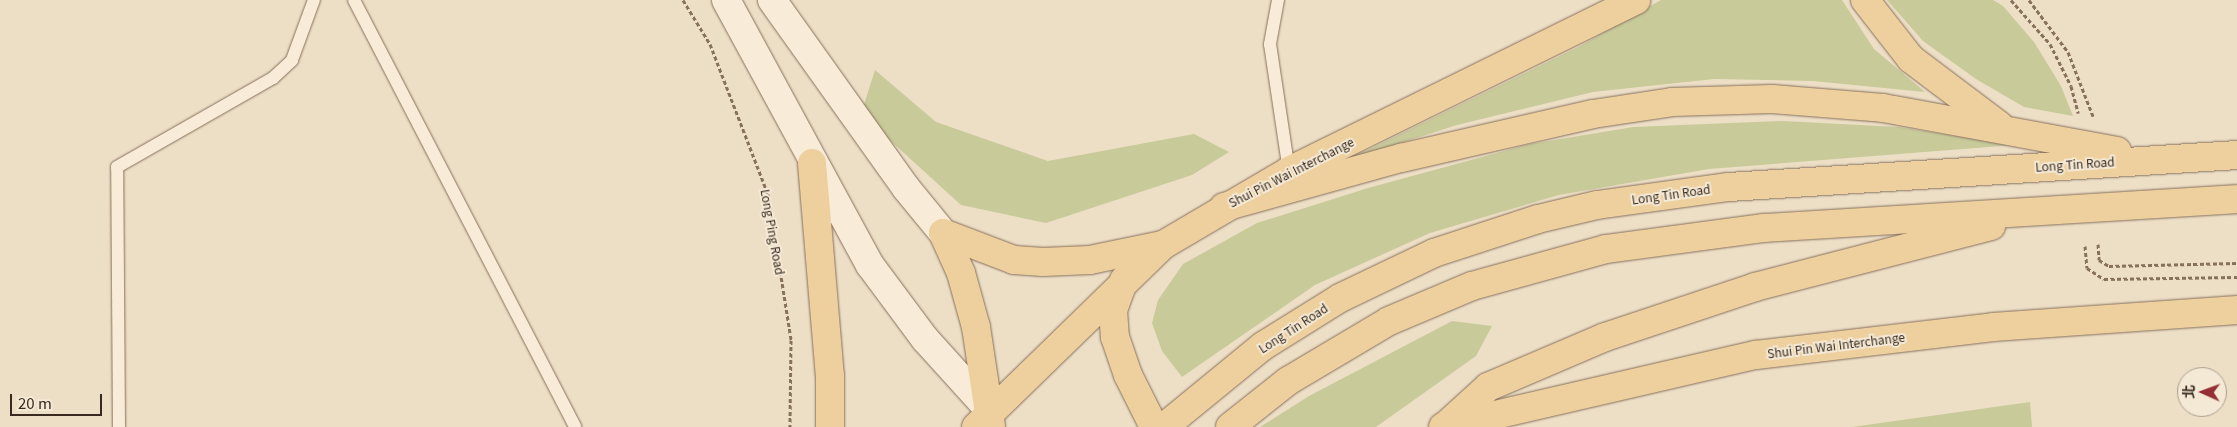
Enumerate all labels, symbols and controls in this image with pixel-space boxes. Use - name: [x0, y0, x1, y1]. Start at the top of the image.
- street label: Shui Pin Wai Interchange: [1226, 134, 1356, 210]
- street label: Long Tin Road: [2035, 154, 2115, 174]
- street label: Long Tin Road: [1631, 181, 1711, 207]
- street label: Long Ping Road: [758, 188, 788, 276]
- street label: Long Tin Road: [1256, 300, 1330, 356]
- street label: Shui Pin Wai Interchange: [1766, 329, 1906, 361]
- north arrow: [2177, 367, 2227, 417]
- scale bar: [12, 384, 105, 416]
- text: 北: [2178, 384, 2198, 399]
- text: 20 m: [18, 392, 52, 413]

